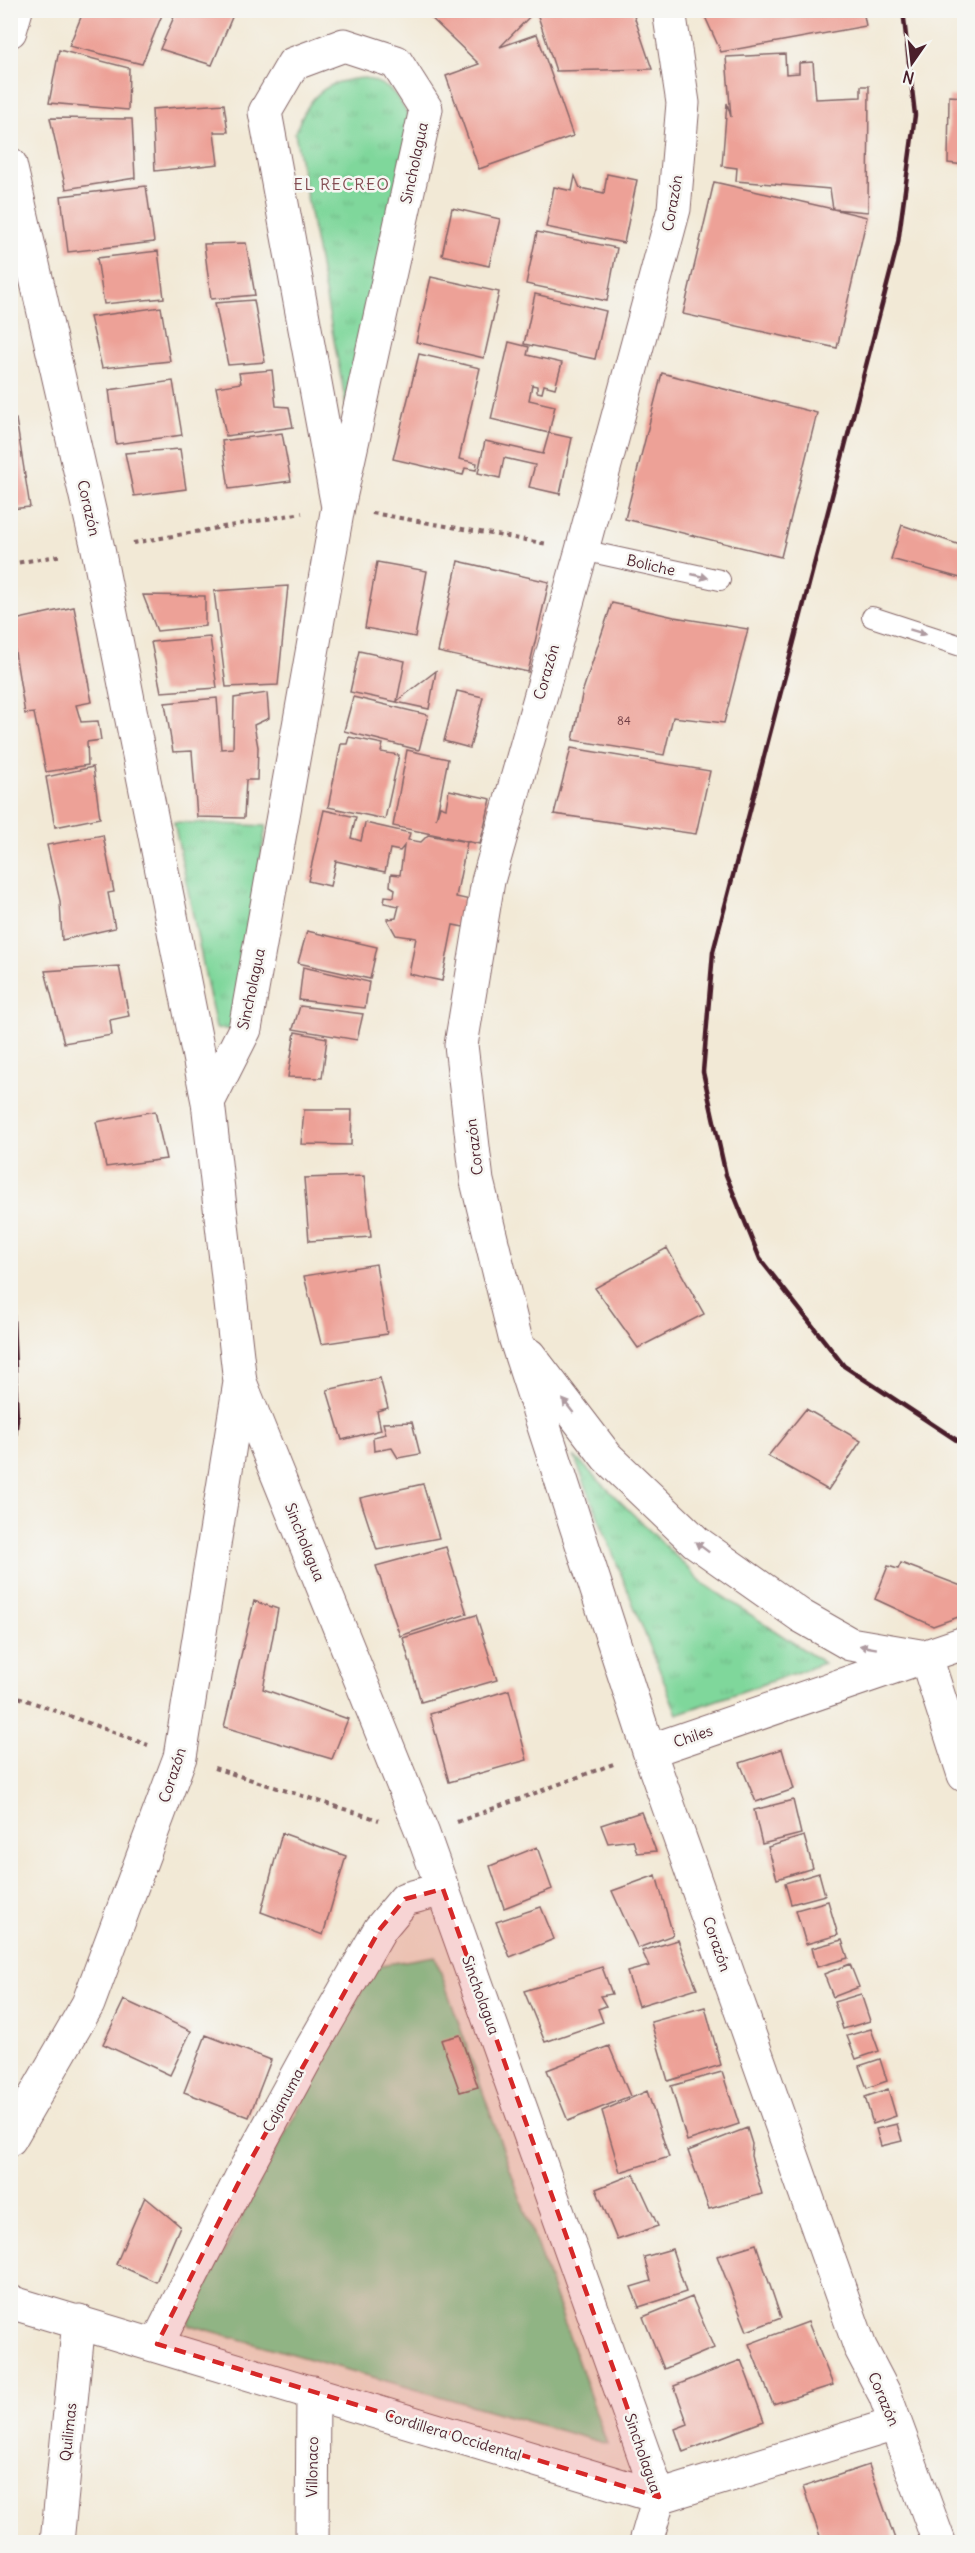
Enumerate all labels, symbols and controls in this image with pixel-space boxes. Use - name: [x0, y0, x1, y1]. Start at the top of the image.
- north arrow: [882, 33, 942, 93]
- text: N: [901, 67, 916, 89]
- street label: Sincholagua: [396, 120, 432, 205]
- street label: Corazón: [658, 173, 686, 233]
- district label: EL RECREO: [293, 174, 391, 194]
- street label: Corazón: [73, 478, 105, 538]
- street label: Boliche: [625, 550, 677, 580]
- one-way arrow: [691, 572, 710, 581]
- one-way arrow: [909, 628, 927, 637]
- street label: Corazón: [529, 642, 563, 702]
- house number: 84: [617, 713, 631, 728]
- street label: Sincholagua: [233, 946, 269, 1031]
- street label: Corazón: [461, 1117, 487, 1176]
- one-way arrow: [563, 1399, 575, 1414]
- street label: Sincholagua: [281, 1500, 329, 1584]
- one-way arrow: [695, 1541, 711, 1553]
- one-way arrow: [858, 1642, 877, 1651]
- street label: Chiles: [671, 1720, 715, 1752]
- street label: Corazón: [154, 1745, 190, 1805]
- street label: Corazón: [699, 1914, 735, 1974]
- street label: Sincholagua: [458, 1953, 504, 2037]
- street label: Cajanuma: [258, 2065, 308, 2135]
- street label: Corazón: [864, 2369, 904, 2429]
- street label: Quilimas: [55, 2402, 81, 2462]
- street label: Cordillera Occidental: [382, 2405, 524, 2465]
- street label: Sincholagua: [621, 2411, 666, 2496]
- street label: Villonaco: [302, 2436, 322, 2498]

